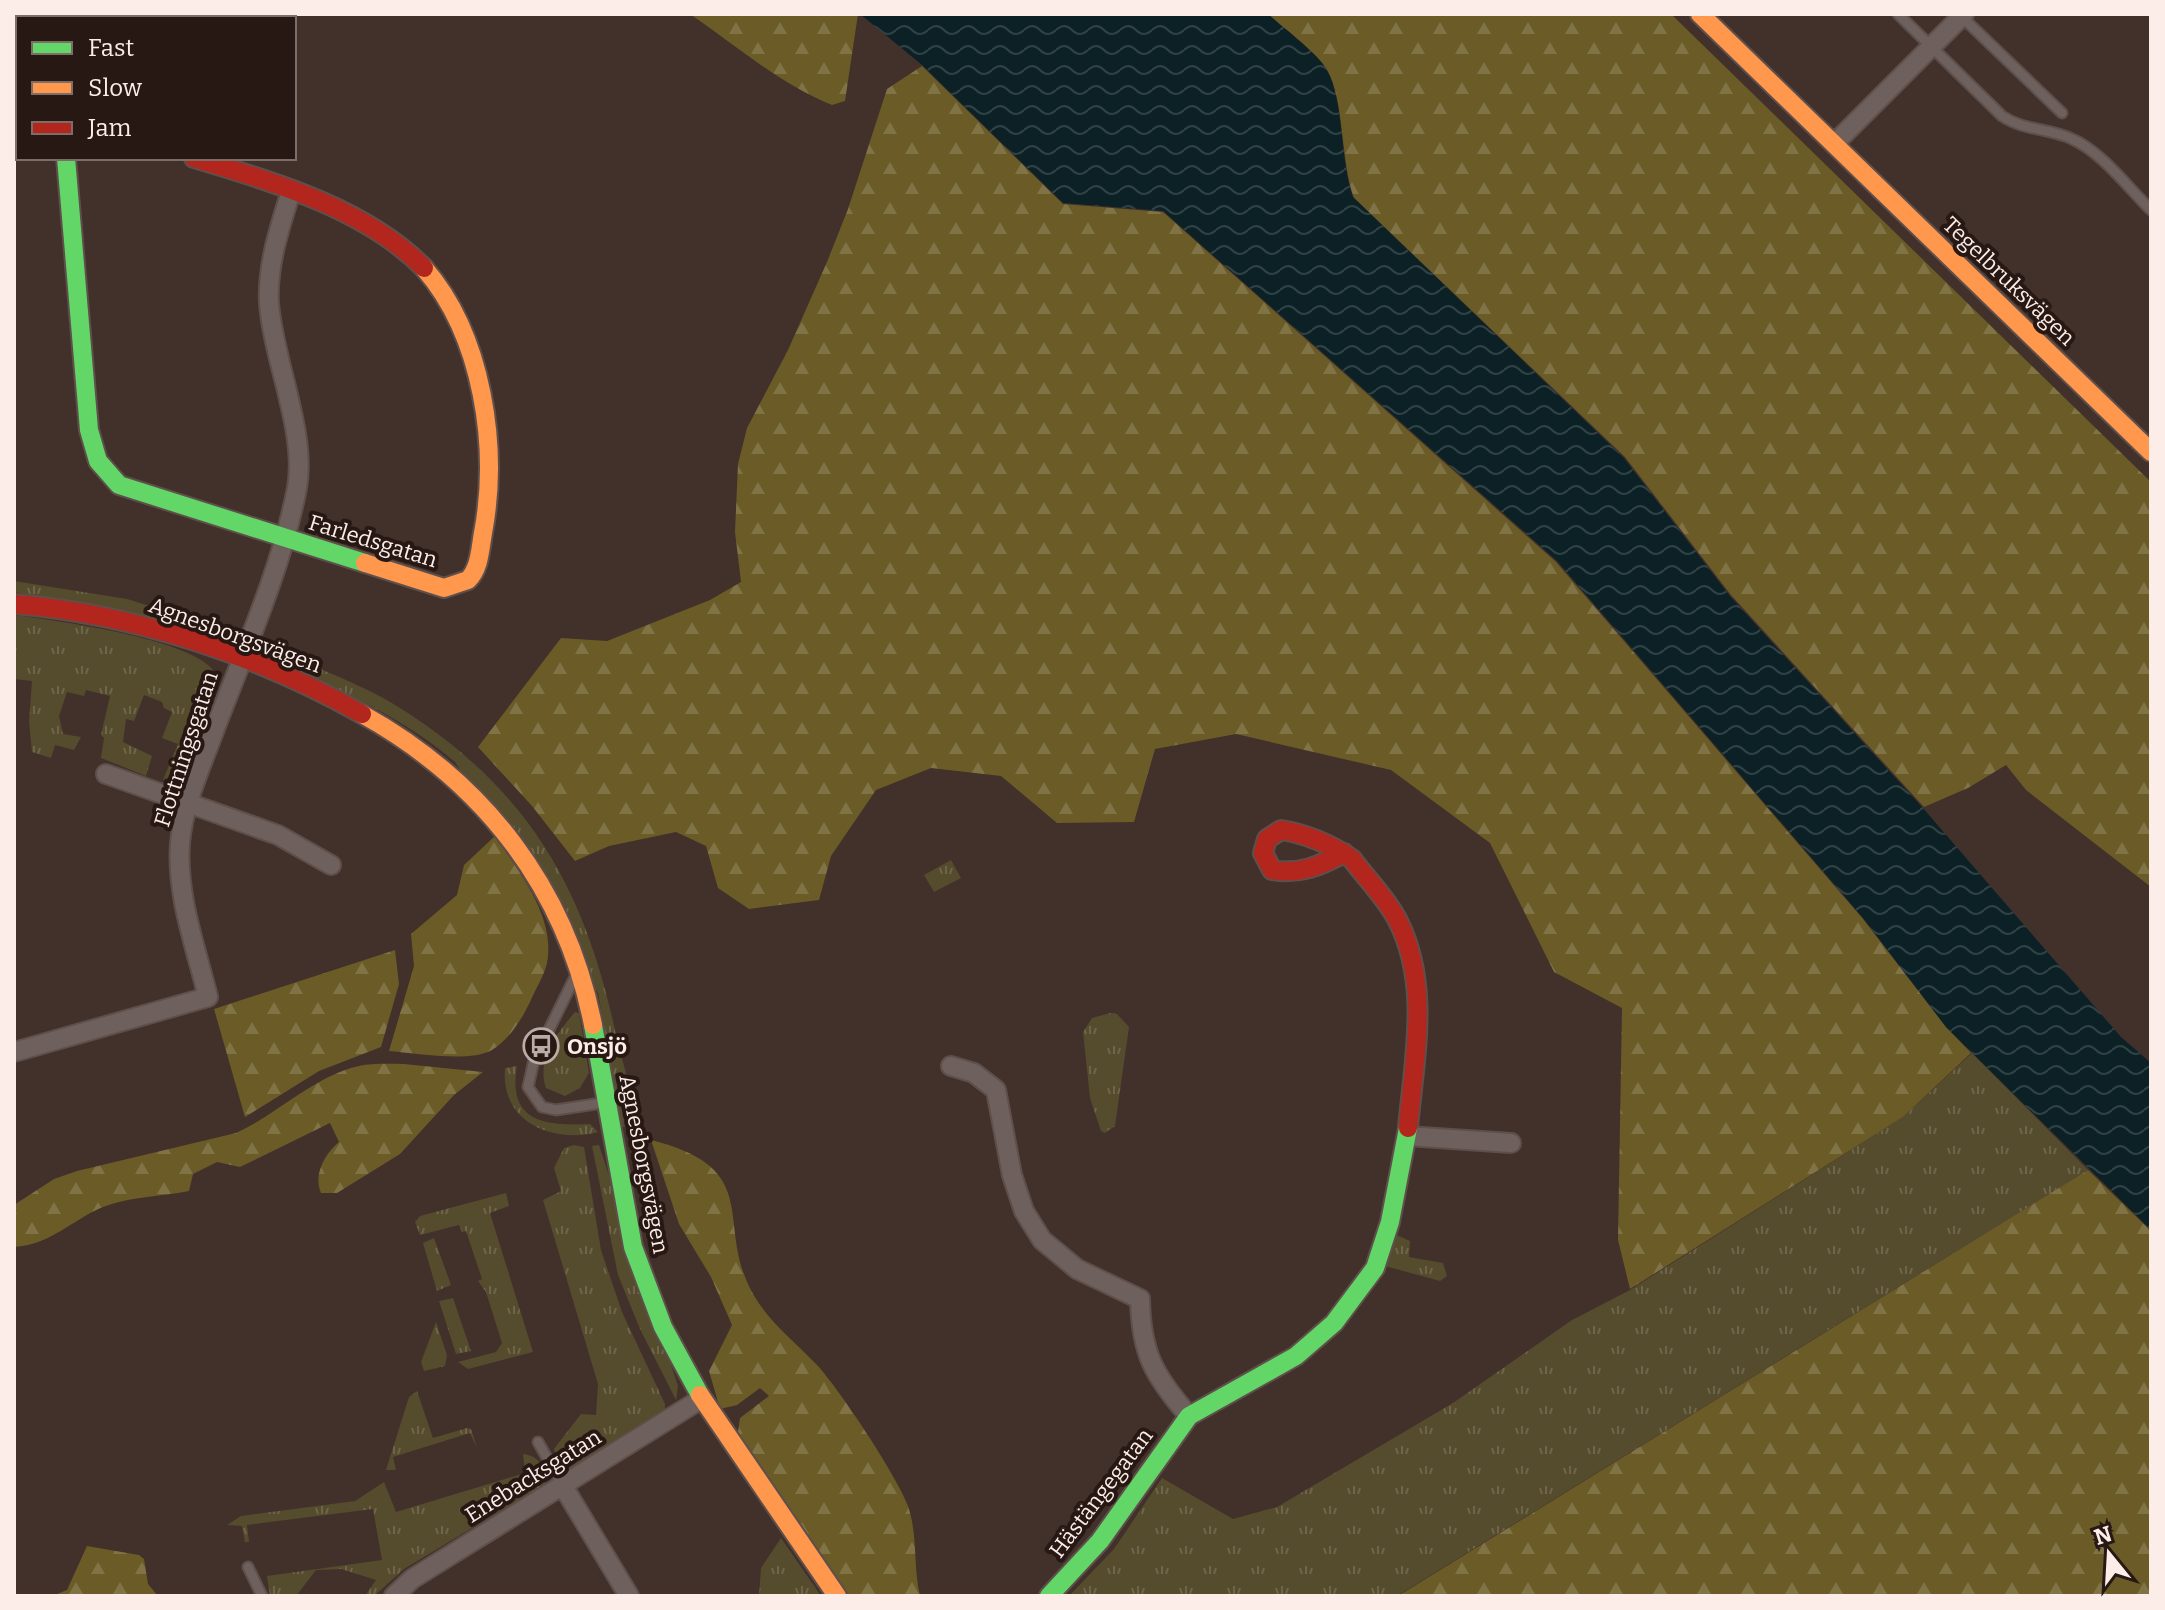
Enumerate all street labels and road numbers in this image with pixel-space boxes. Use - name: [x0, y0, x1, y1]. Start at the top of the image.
- street label: Tegelbruksvägen: [1937, 211, 2081, 351]
- street label: Farledsgatan: [306, 509, 441, 573]
- street label: Agnesborgsvägen: [145, 591, 325, 679]
- street label: Flottningsgatan: [148, 668, 224, 830]
- street label: Agnesborgsvägen: [613, 1072, 675, 1256]
- street label: Enebacksgatan: [460, 1423, 606, 1529]
- street label: Hästängegatan: [1043, 1423, 1159, 1563]

